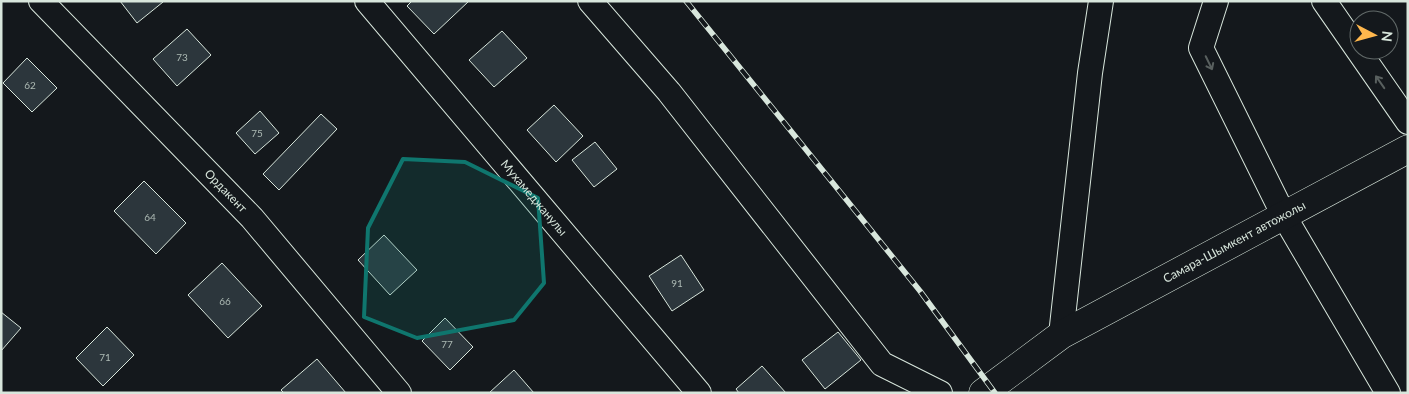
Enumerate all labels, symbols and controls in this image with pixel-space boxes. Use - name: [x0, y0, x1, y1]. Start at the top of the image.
- north arrow: [1349, 10, 1399, 60]
- text: N: [1378, 30, 1396, 43]
- house number: 73: [176, 51, 188, 63]
- one-way arrow: [1204, 55, 1214, 70]
- one-way arrow: [1375, 75, 1385, 89]
- house number: 62: [24, 79, 36, 91]
- house number: 75: [251, 127, 263, 139]
- street label: Мухамеджанулы: [498, 157, 571, 239]
- street label: Ордакент: [202, 166, 250, 215]
- street label: Самара-Шымкент автожолы: [1160, 197, 1308, 286]
- house number: 64: [144, 211, 156, 223]
- house number: 91: [671, 277, 683, 289]
- house number: 66: [219, 295, 231, 307]
- house number: 77: [441, 338, 453, 350]
- house number: 71: [99, 351, 111, 363]

